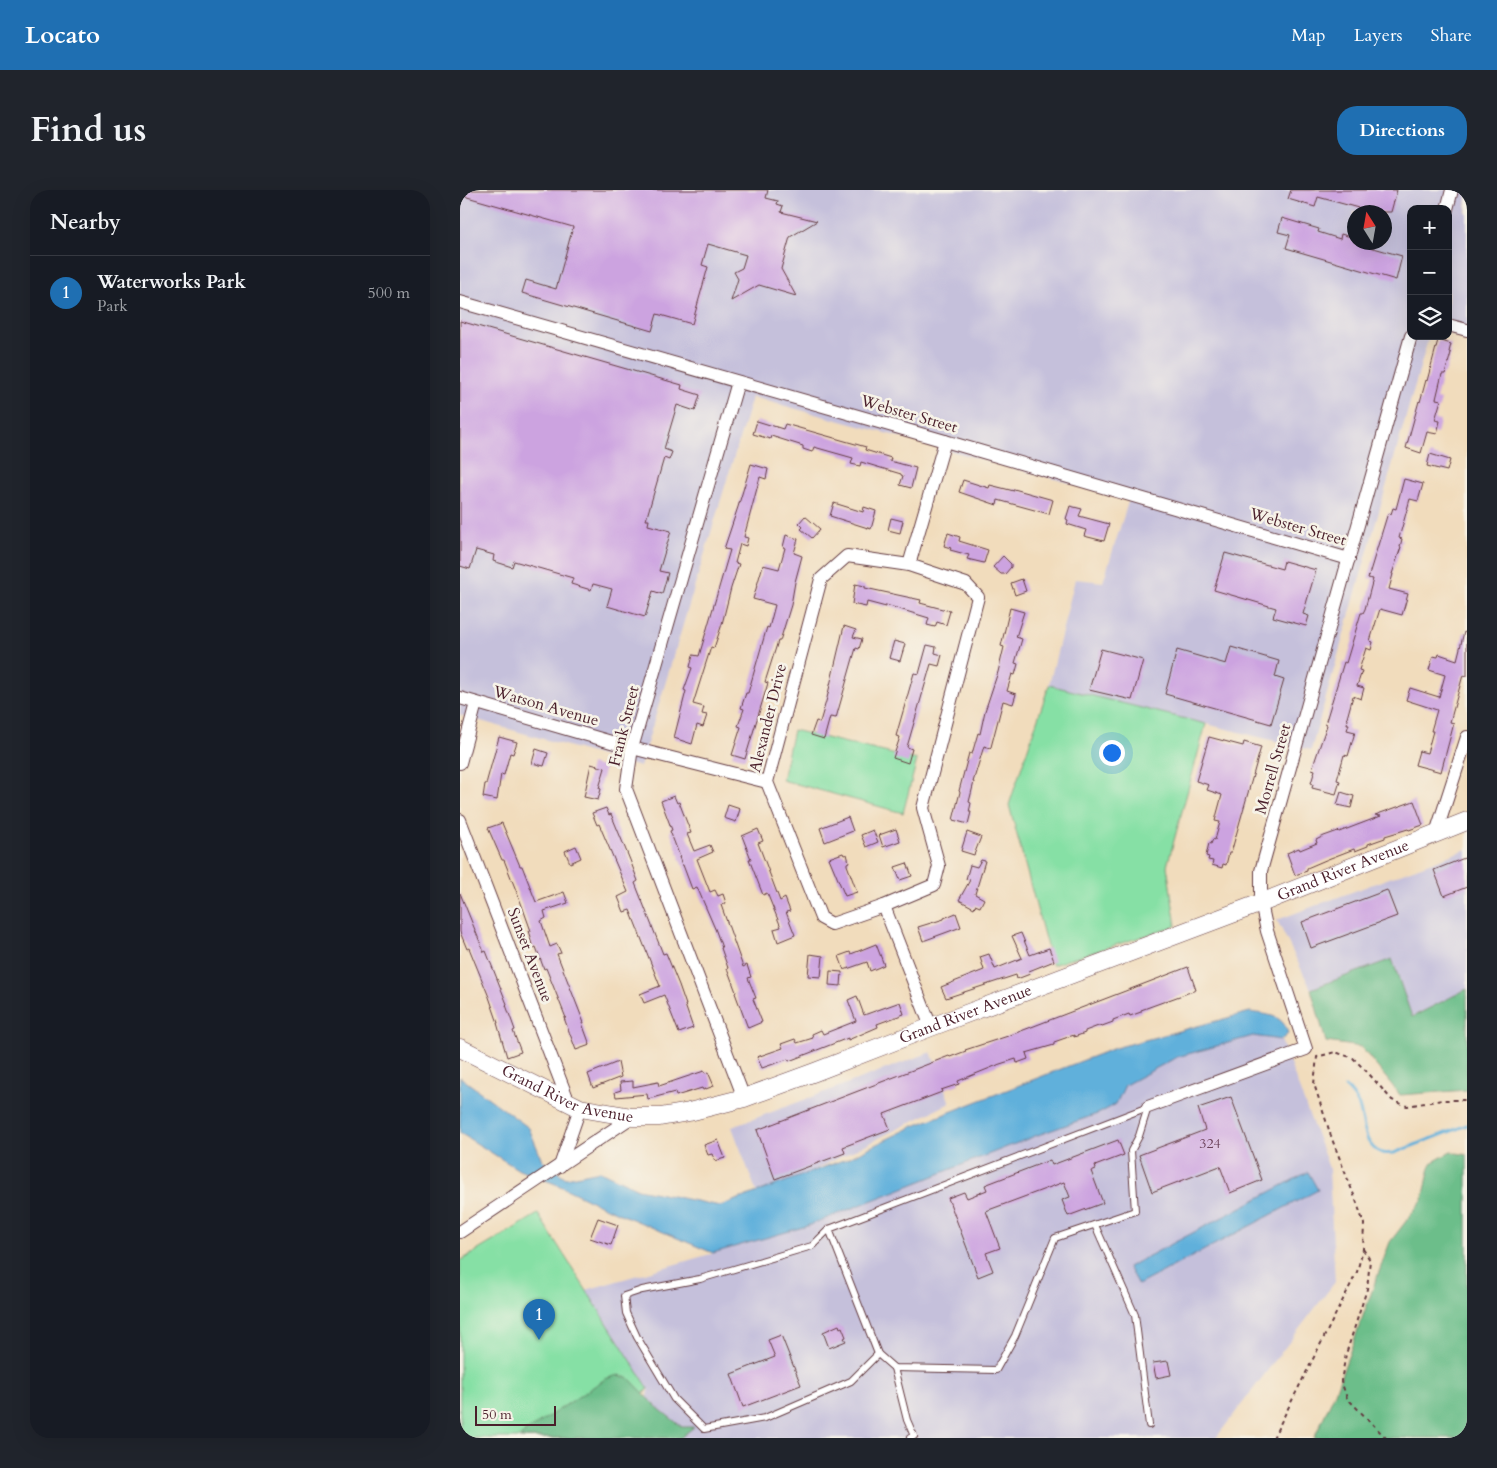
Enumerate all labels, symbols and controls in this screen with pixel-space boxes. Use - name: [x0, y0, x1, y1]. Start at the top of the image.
- text: Locato: [25, 19, 100, 52]
- text: Map: [1291, 23, 1326, 48]
- text: Layers: [1354, 23, 1403, 48]
- text: Share: [1431, 23, 1472, 48]
- text: Find us: [30, 106, 146, 154]
- button: Directions: [1337, 106, 1467, 155]
- north arrow: [1347, 205, 1392, 250]
- map controls: [1407, 205, 1452, 340]
- button: +: [1407, 205, 1452, 250]
- text: Nearby: [50, 208, 121, 237]
- button: −: [1407, 250, 1452, 295]
- text: Waterworks Park: [97, 269, 246, 295]
- text: 1: [62, 282, 70, 304]
- text: 500 m: [368, 282, 410, 304]
- text: Park: [97, 295, 128, 317]
- button: layers: [1407, 295, 1452, 340]
- street label: Webster Street: [857, 389, 960, 438]
- street label: Webster Street: [1246, 502, 1349, 551]
- street label: Alexander Drive: [744, 661, 792, 775]
- street label: Watson Avenue: [490, 680, 601, 732]
- street label: Frank Street: [603, 683, 645, 769]
- street label: Morrell Street: [1250, 721, 1296, 817]
- your location: [1099, 740, 1125, 766]
- street label: Grand River Avenue: [1274, 834, 1412, 907]
- street label: Sunset Avenue: [502, 904, 558, 1006]
- street label: Grand River Avenue: [896, 979, 1035, 1049]
- street label: Grand River Avenue: [498, 1060, 635, 1128]
- house number: 324: [1199, 1134, 1221, 1153]
- pin: 1: [523, 1299, 555, 1340]
- scale bar: [475, 1403, 556, 1426]
- text: 50 m: [482, 1405, 512, 1424]

